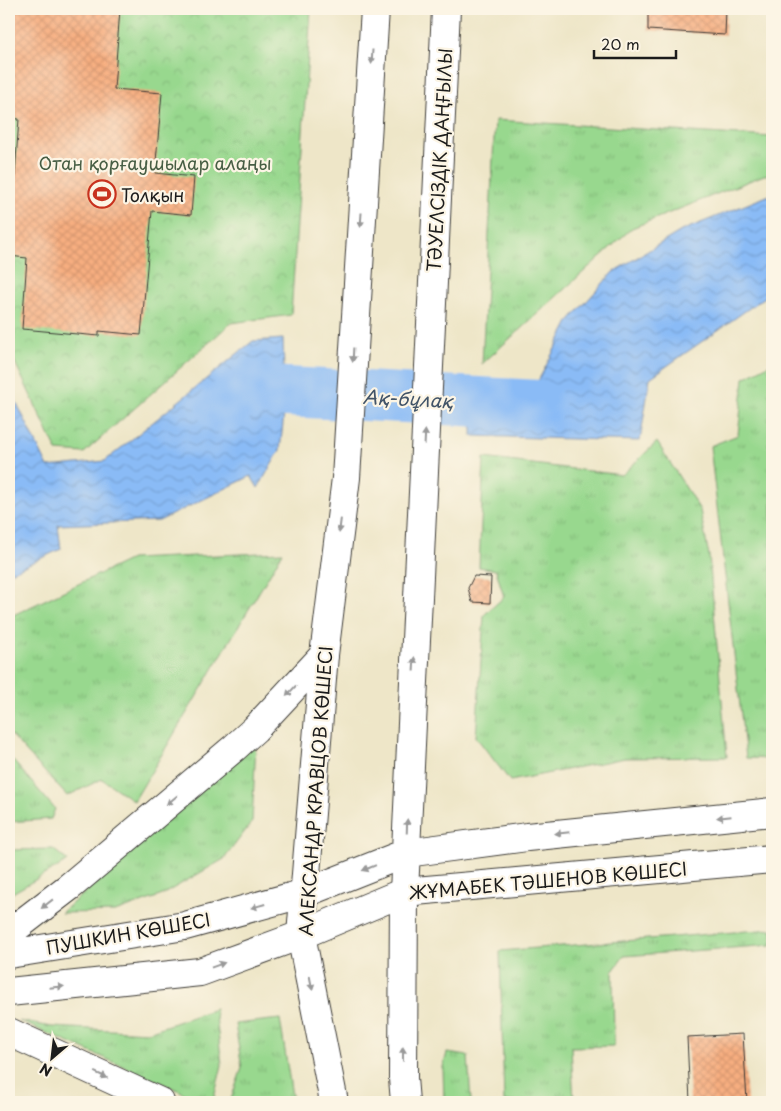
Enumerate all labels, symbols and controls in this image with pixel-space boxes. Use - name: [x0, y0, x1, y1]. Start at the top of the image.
- scale bar: [594, 28, 676, 60]
- text: 20 m: [601, 32, 640, 55]
- street label: ТӘУЕЛСІЗДІК ДАҢҒЫЛЫ: [420, 47, 458, 273]
- one-way arrow: [368, 50, 376, 66]
- park label: Отан қорғаушылар алаңы: [38, 149, 272, 176]
- sports icon: Толқын: [87, 179, 117, 209]
- place label: Толқын: [121, 181, 185, 208]
- one-way arrow: [357, 212, 365, 228]
- one-way arrow: [348, 347, 356, 363]
- water label: Ақ-бұлақ: [362, 382, 455, 414]
- one-way arrow: [421, 429, 429, 445]
- one-way arrow: [336, 518, 344, 534]
- street label: АЛЕКСАНДР КРАВЦОВ КӨШЕСІ: [291, 645, 339, 937]
- one-way arrow: [410, 655, 418, 671]
- one-way arrow: [285, 684, 297, 696]
- one-way arrow: [165, 795, 178, 806]
- one-way arrow: [715, 813, 731, 821]
- one-way arrow: [403, 818, 411, 834]
- one-way arrow: [554, 829, 570, 837]
- street label: ЖҰМАБЕК ТӘШЕНОВ КӨШЕСІ: [408, 854, 688, 906]
- one-way arrow: [362, 864, 376, 872]
- one-way arrow: [41, 899, 54, 910]
- one-way arrow: [251, 903, 266, 911]
- street label: ПУШКИН КӨШЕСІ: [44, 905, 212, 961]
- one-way arrow: [210, 961, 225, 968]
- one-way arrow: [307, 975, 315, 991]
- one-way arrow: [50, 983, 66, 991]
- north arrow: [28, 1034, 78, 1084]
- one-way arrow: [399, 1045, 407, 1061]
- text: N: [36, 1058, 55, 1082]
- one-way arrow: [94, 1071, 108, 1079]

